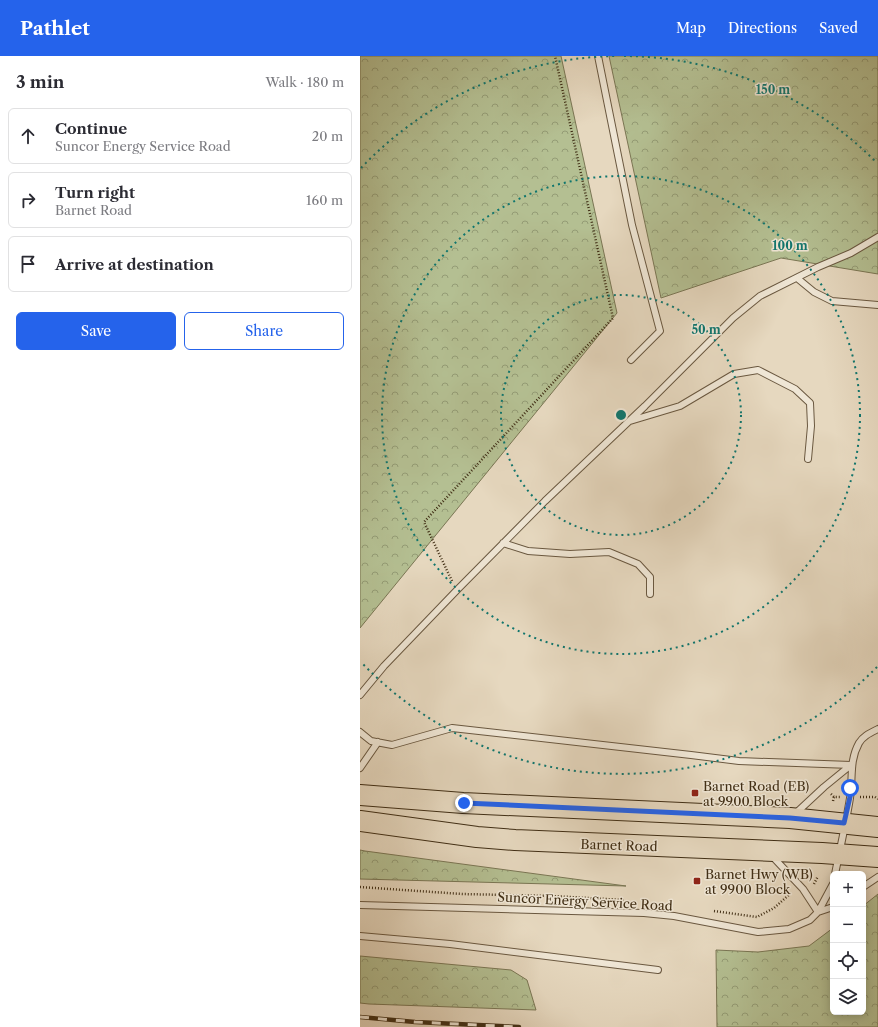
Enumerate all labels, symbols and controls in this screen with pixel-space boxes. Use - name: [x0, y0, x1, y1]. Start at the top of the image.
- text: Pathlet: [20, 17, 90, 40]
- text: Map: [676, 19, 706, 37]
- text: Directions: [728, 19, 797, 37]
- text: Saved: [819, 19, 858, 37]
- text: 3 min: [16, 72, 65, 92]
- text: Walk · 180 m: [265, 74, 344, 90]
- text: 150 m: [756, 82, 790, 97]
- text: Continue: [55, 119, 127, 138]
- icon: ahead: [17, 125, 39, 147]
- text: 20 m: [312, 128, 343, 144]
- text: Suncor Energy Service Road: [55, 138, 231, 154]
- text: Turn right: [55, 183, 135, 202]
- icon: right: [17, 189, 39, 211]
- text: 160 m: [306, 192, 343, 208]
- text: Barnet Road: [55, 202, 132, 218]
- text: 100 m: [772, 238, 808, 253]
- icon: arrive: [17, 253, 39, 275]
- text: Arrive at destination: [55, 255, 214, 274]
- button: Save: [16, 312, 176, 350]
- button: Share: [184, 312, 344, 350]
- text: 50 m: [691, 322, 721, 337]
- centre of rings: [614, 408, 628, 422]
- place label: Barnet Road (EB) at 9900 Block: [703, 778, 809, 809]
- route start: [841, 779, 859, 797]
- marker: Barnet Road (EB) at 9900 Block: [690, 788, 700, 798]
- route end: [455, 794, 473, 812]
- street label: Barnet Road: [580, 836, 658, 854]
- place label: Barnet Hwy (WB) at 9900 Block: [705, 866, 813, 897]
- map controls: [830, 871, 866, 1015]
- button: +: [830, 871, 866, 907]
- marker: Barnet Hwy (WB) at 9900 Block: [692, 876, 702, 886]
- street label: Suncor Energy Service Road: [497, 888, 673, 914]
- button: −: [830, 907, 866, 943]
- button: locate: [830, 943, 866, 979]
- button: layers: [830, 979, 866, 1015]

